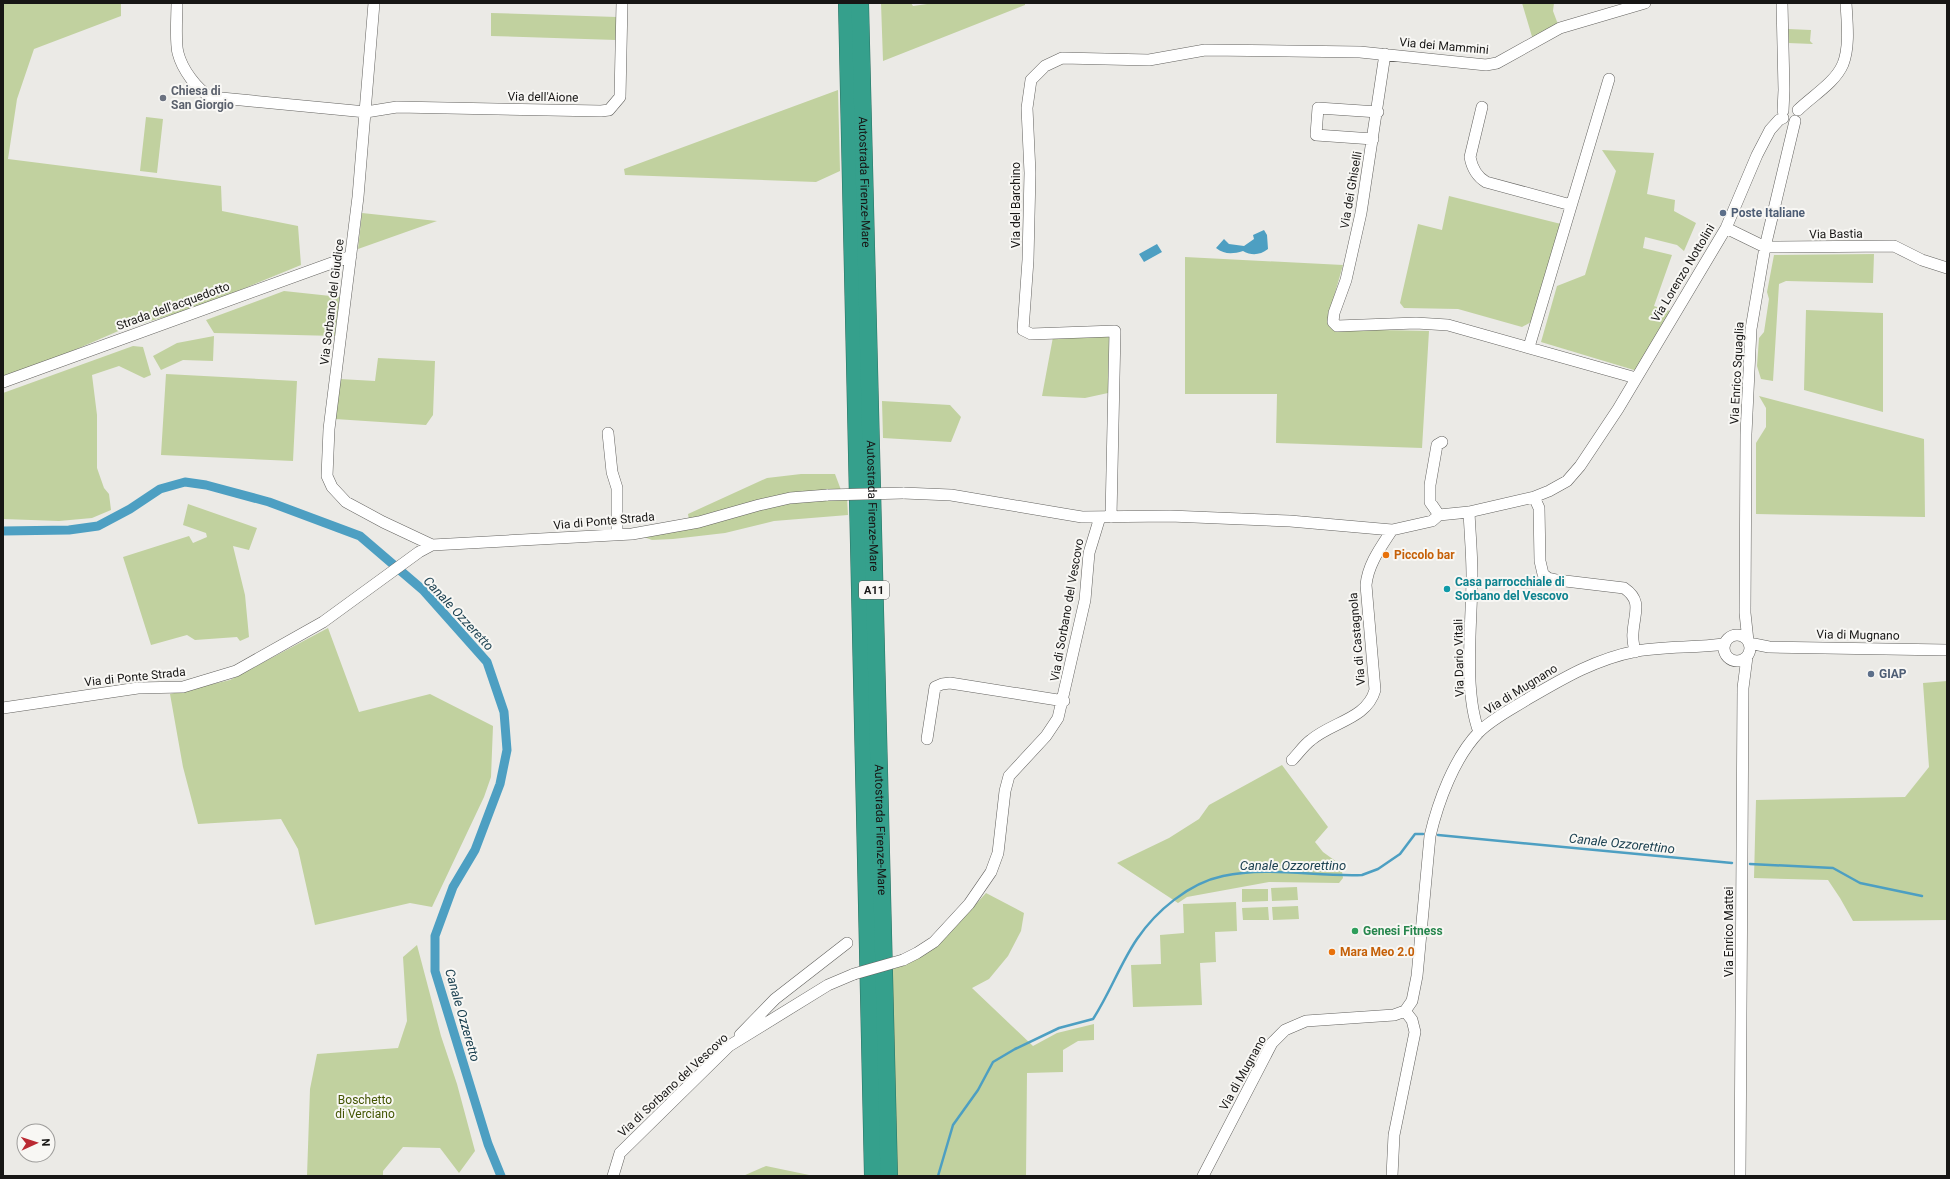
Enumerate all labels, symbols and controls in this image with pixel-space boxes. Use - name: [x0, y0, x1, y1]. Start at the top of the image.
- street label: Via dei Mammini: [1399, 35, 1489, 57]
- place label: Chiesa di San Giorgio: [171, 84, 234, 112]
- street label: Via dell'Aione: [507, 89, 579, 105]
- marker: Chiesa di San Giorgio: [158, 93, 168, 103]
- street label: Autostrada Firenze-Mare: [856, 116, 873, 248]
- street label: Via dei Ghiselli: [1337, 150, 1365, 230]
- street label: Via del Barchino: [1009, 162, 1023, 248]
- place label: Poste Italiane: [1731, 206, 1806, 220]
- marker: Poste Italiane: [1718, 208, 1728, 218]
- street label: Via Lorenzo Nottolini: [1648, 222, 1718, 324]
- street label: Via Bastia: [1809, 227, 1863, 241]
- street label: Via Sorbano del Giudice: [317, 238, 347, 366]
- street label: Strada dell'acquedotto: [115, 279, 232, 333]
- street label: Via Enrico Squaglia: [1727, 321, 1747, 425]
- street label: Autostrada Firenze-Mare: [864, 440, 881, 572]
- street label: Via di Ponte Strada: [553, 510, 655, 532]
- street label: Via di Sorbano del Vescovo: [1048, 537, 1087, 683]
- place label: Piccolo bar: [1394, 548, 1455, 562]
- marker: Piccolo bar: [1381, 550, 1391, 560]
- water label: Canale Ozzeretto: [420, 573, 497, 653]
- place label: Casa parrocchiale di Sorbano del Vescovo: [1455, 575, 1569, 603]
- road number: A11: [859, 581, 889, 599]
- marker: Casa parrocchiale di Sorbano del Vescovo: [1442, 584, 1452, 594]
- street label: Via di Castagnola: [1346, 592, 1368, 686]
- street label: Via Dario Vitali: [1451, 619, 1467, 697]
- street label: Via di Mugnano: [1816, 627, 1900, 643]
- street label: Via di Mugnano: [1482, 661, 1560, 717]
- street label: Via di Ponte Strada: [84, 665, 186, 689]
- place label: GIAP: [1879, 667, 1907, 681]
- marker: GIAP: [1866, 669, 1876, 679]
- street label: Autostrada Firenze-Mare: [872, 764, 889, 896]
- water label: Canale Ozzorettino: [1568, 830, 1676, 857]
- water label: Canale Ozzorettino: [1240, 858, 1346, 873]
- street label: Via Enrico Mattei: [1722, 887, 1736, 977]
- place label: Genesi Fitness: [1363, 924, 1443, 938]
- marker: Genesi Fitness: [1350, 926, 1360, 936]
- place label: Mara Meo 2.0: [1340, 945, 1415, 959]
- marker: Mara Meo 2.0: [1327, 947, 1337, 957]
- water label: Canale Ozzeretto: [442, 967, 483, 1063]
- street label: Via di Sorbano del Vescovo: [615, 1030, 731, 1140]
- street label: Via di Mugnano: [1217, 1033, 1269, 1113]
- park label: Boschetto di Verciano: [335, 1093, 395, 1121]
- north arrow: [16, 1123, 56, 1163]
- text: N: [39, 1138, 52, 1147]

